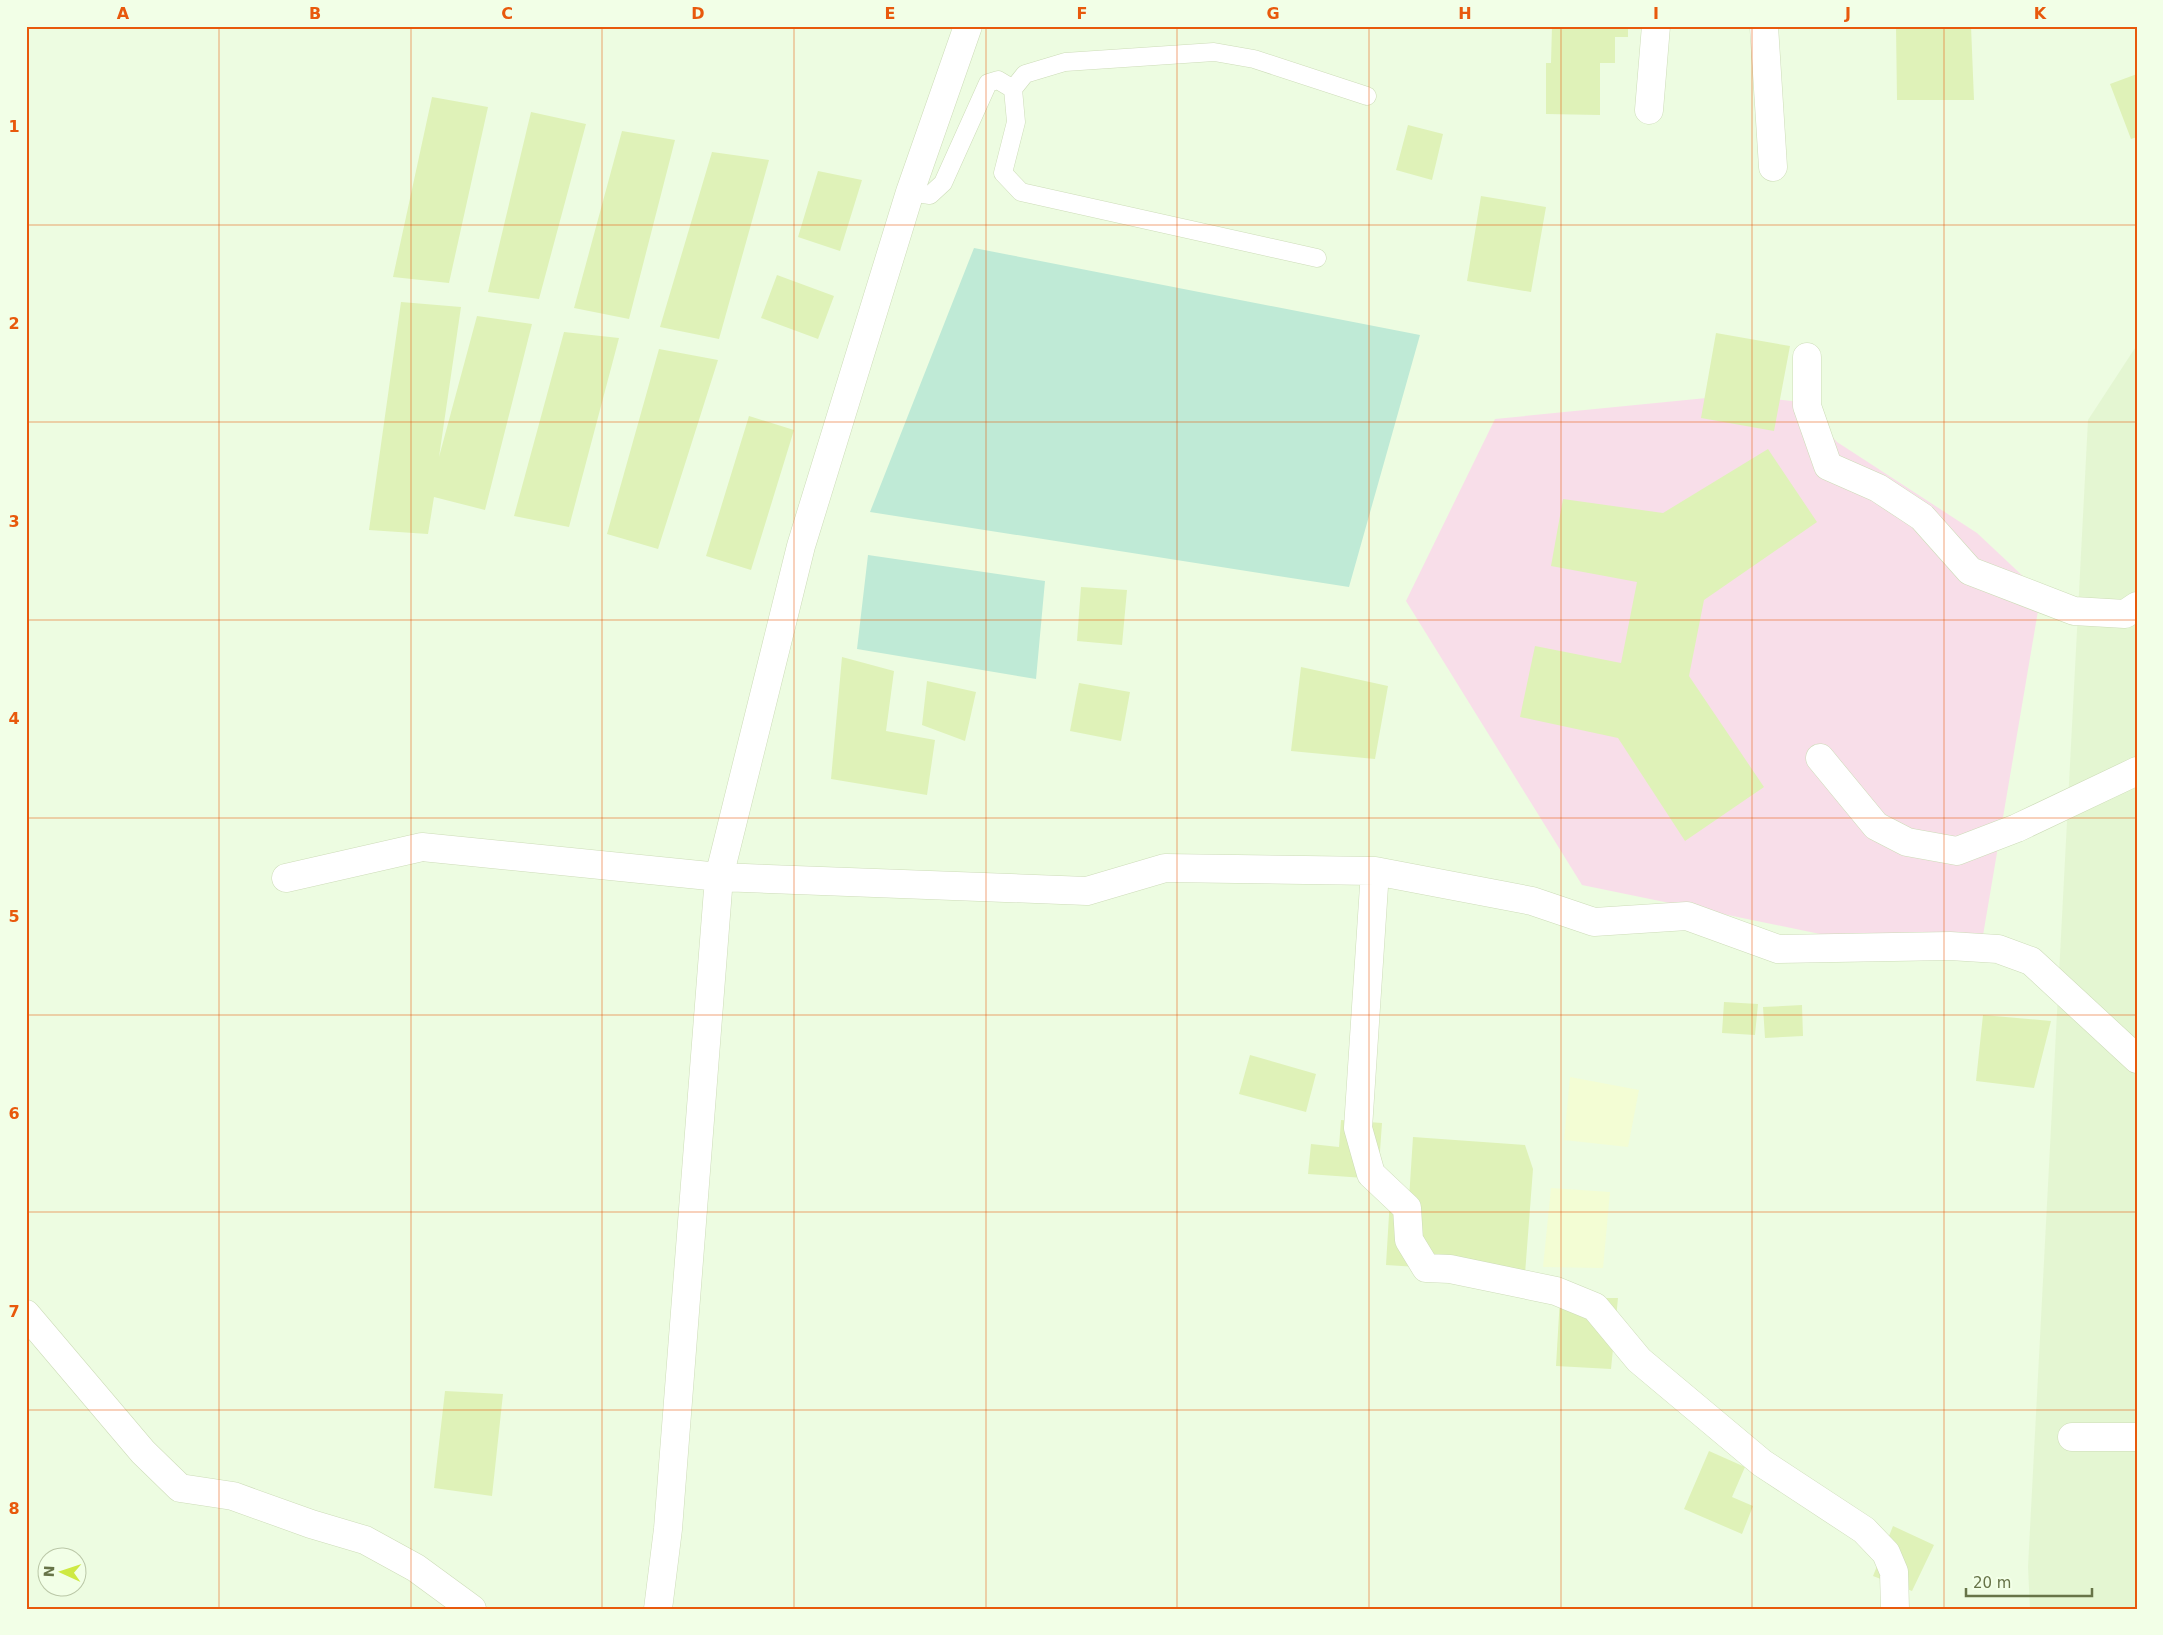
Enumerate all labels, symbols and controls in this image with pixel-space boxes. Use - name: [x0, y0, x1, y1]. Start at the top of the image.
- text: A: [117, 4, 130, 23]
- text: B: [309, 4, 321, 23]
- text: C: [501, 4, 513, 23]
- text: D: [691, 4, 705, 23]
- text: E: [885, 4, 895, 23]
- text: F: [1077, 4, 1087, 23]
- text: G: [1266, 4, 1280, 23]
- text: H: [1458, 4, 1472, 23]
- text: I: [1653, 4, 1659, 23]
- text: J: [1844, 4, 1851, 23]
- text: K: [2034, 4, 2047, 23]
- text: 1: [8, 117, 20, 136]
- text: 2: [8, 314, 20, 333]
- text: 3: [8, 512, 20, 531]
- text: 4: [8, 709, 20, 728]
- text: 5: [8, 907, 20, 926]
- text: 6: [8, 1104, 20, 1123]
- text: 7: [8, 1302, 20, 1321]
- text: 8: [8, 1499, 20, 1518]
- north arrow: [38, 1548, 88, 1598]
- text: N: [41, 1565, 57, 1578]
- scale bar: [1966, 1565, 2092, 1597]
- text: 20 m: [1973, 1574, 2011, 1592]

